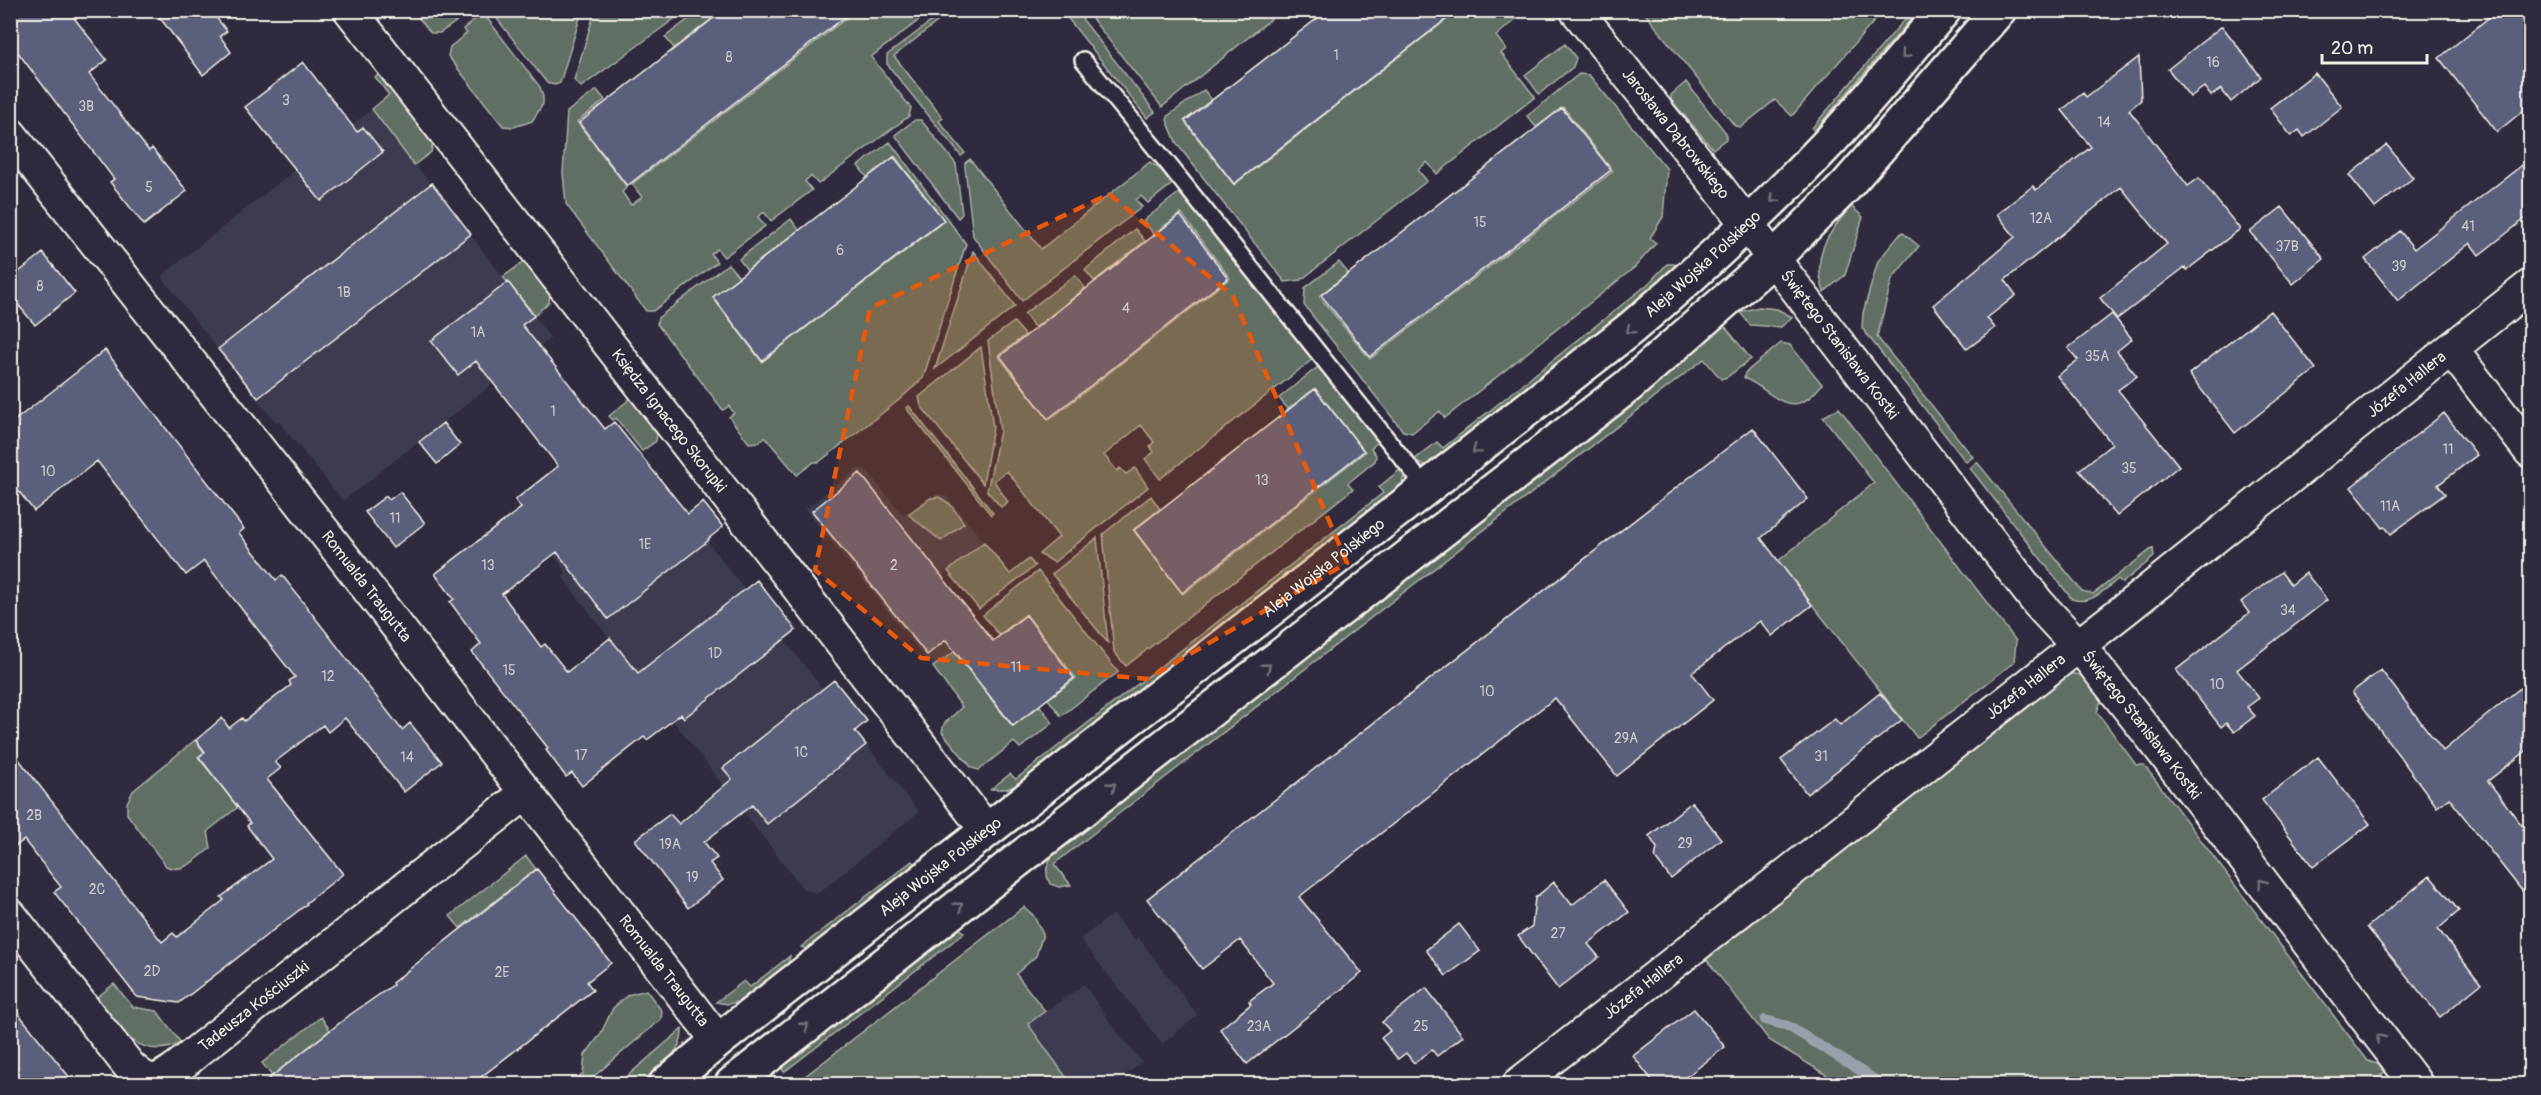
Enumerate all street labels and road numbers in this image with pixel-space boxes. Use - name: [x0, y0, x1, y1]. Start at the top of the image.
- street label: Jarosława Dąbrowskiego: [1617, 65, 1734, 204]
- street label: Aleja Wojska Polskiego: [1641, 206, 1765, 322]
- street label: Świętego Stanisława Kostki: [1776, 266, 1903, 423]
- street label: Księdza Ignacego Skorupki: [607, 345, 731, 497]
- street label: Józefa Hallera: [2363, 347, 2450, 422]
- street label: Aleja Wojska Polskiego: [1258, 514, 1389, 622]
- street label: Romualda Traugutta: [317, 527, 416, 646]
- street label: Świętego Stanisława Kostki: [2078, 647, 2206, 803]
- street label: Józefa Hallera: [1982, 649, 2070, 724]
- street label: Aleja Wojska Polskiego: [875, 813, 1006, 921]
- street label: Romualda Traugutta: [614, 911, 713, 1031]
- street label: Józefa Hallera: [1600, 949, 1687, 1024]
- street label: Tadeusza Kościuszki: [195, 957, 313, 1056]

